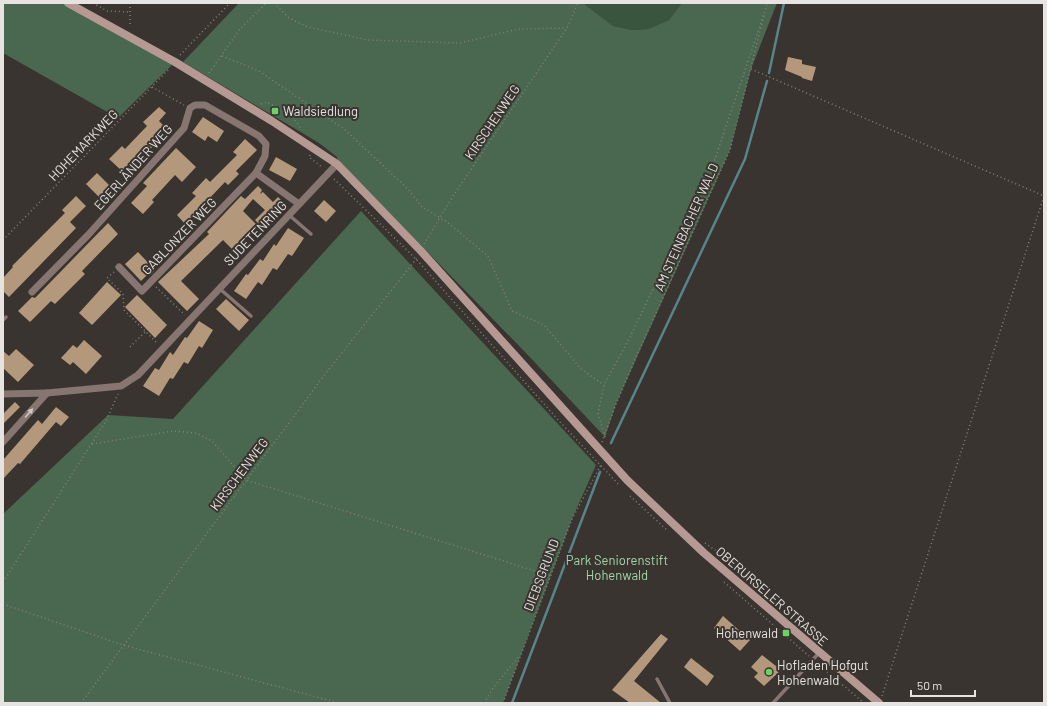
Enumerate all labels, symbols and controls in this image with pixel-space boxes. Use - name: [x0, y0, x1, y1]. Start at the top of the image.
- street label: KIRSCHENWEG: [461, 81, 523, 163]
- place label: Waldsiedlung: [283, 103, 358, 119]
- street label: HOHEMARKWEG: [45, 106, 121, 184]
- marker: Waldsiedlung: [270, 106, 280, 116]
- street label: EGERLÄNDER WEG: [90, 121, 176, 213]
- street label: AM STEINBACHER WALD: [651, 161, 721, 293]
- street label: GABLONZER WEG: [138, 194, 220, 278]
- street label: SUDETENRING: [220, 197, 290, 269]
- one-way arrow: [25, 407, 34, 418]
- street label: KIRSCHENWEG: [206, 434, 272, 514]
- street label: DIEBSGRUND: [520, 537, 562, 613]
- street label: OBERURSELER STRASSE: [713, 543, 831, 649]
- park label: Park Seniorenstift Hohenwald: [566, 552, 668, 583]
- place label: Hohenwald: [716, 625, 778, 641]
- marker: Hohenwald: [781, 628, 791, 638]
- place label: Hofladen Hofgut Hohenwald: [777, 657, 869, 688]
- marker: Hofladen Hofgut Hohenwald: [764, 667, 774, 677]
- scale bar: [911, 672, 975, 698]
- text: 50 m: [917, 678, 942, 692]

